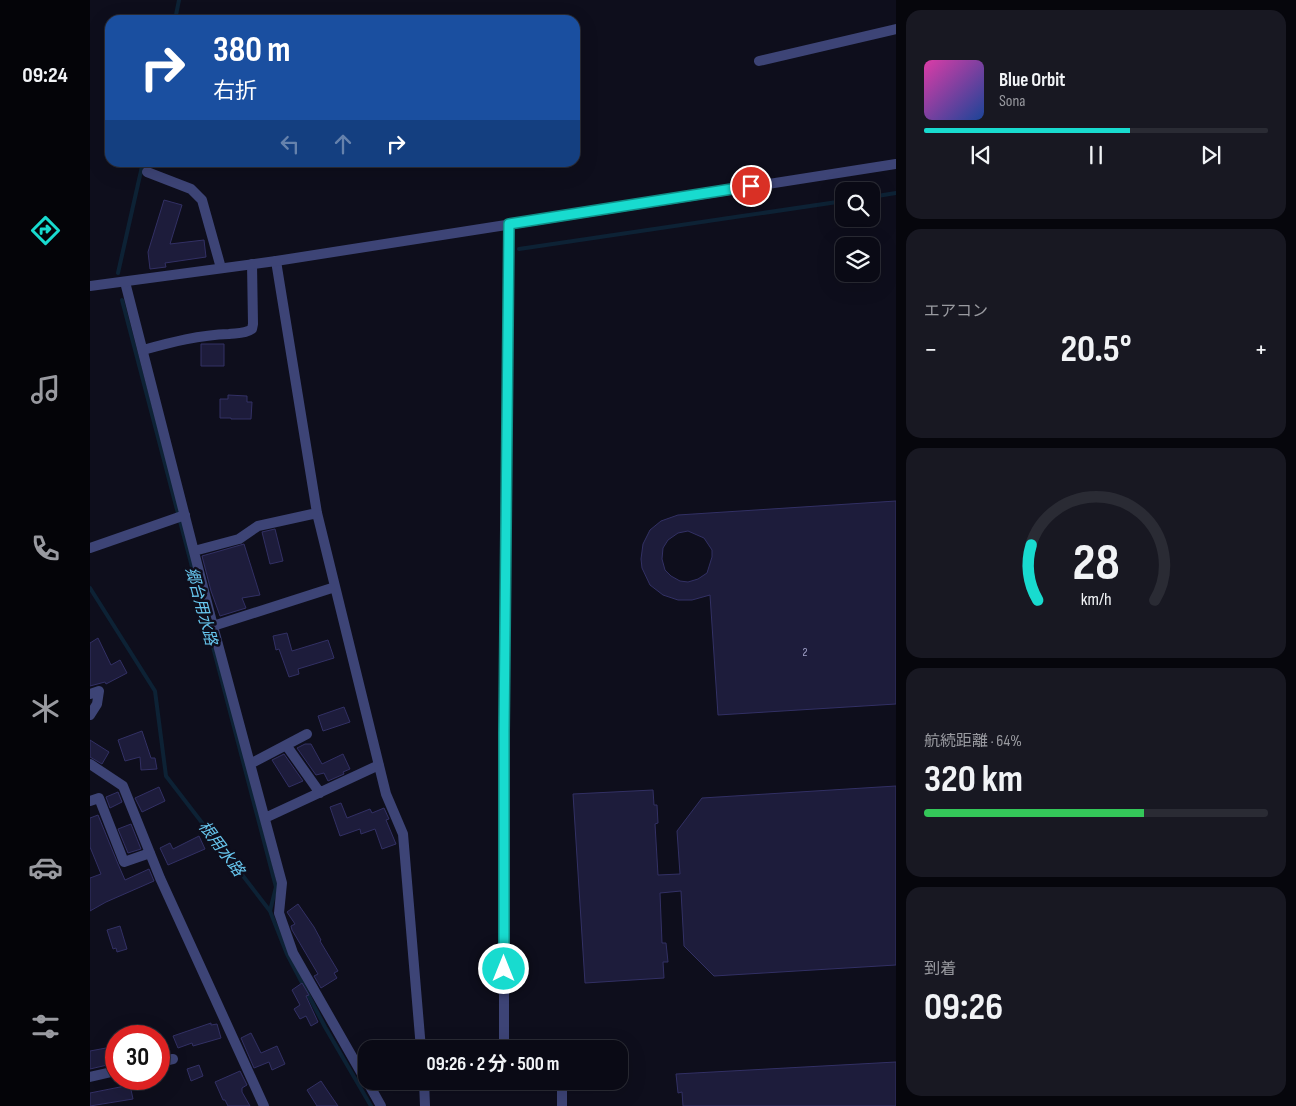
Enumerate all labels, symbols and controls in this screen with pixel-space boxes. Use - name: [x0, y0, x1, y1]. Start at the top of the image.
- text: 380 m: [213, 29, 291, 72]
- icon: right: [130, 35, 195, 100]
- text: 09:24: [22, 62, 68, 89]
- text: Blue Orbit: [999, 69, 1065, 92]
- text: 右折: [213, 78, 257, 105]
- text: Sona: [999, 92, 1026, 111]
- icon: left: [276, 130, 304, 158]
- icon: ahead: [329, 130, 357, 158]
- icon: right: [382, 130, 410, 158]
- icon: previous: [967, 141, 995, 169]
- icon: pause: [1082, 141, 1110, 169]
- icon: next: [1197, 141, 1225, 169]
- pin: [730, 165, 772, 207]
- icon: arrive: [737, 172, 765, 200]
- map controls: [835, 182, 880, 282]
- button: search: [835, 182, 880, 227]
- icon: directions: [28, 213, 63, 248]
- button: layers: [835, 237, 880, 282]
- text: エアコン: [924, 302, 988, 321]
- text: 20.5°: [1060, 327, 1132, 372]
- text: −: [924, 333, 938, 366]
- text: +: [1254, 333, 1268, 366]
- icon: music: [28, 372, 63, 407]
- icon: phone: [28, 531, 63, 566]
- text: 28: [1072, 532, 1120, 595]
- water label: 郷台用水路: [181, 565, 221, 649]
- text: km/h: [1081, 589, 1111, 610]
- house number: 2: [803, 645, 808, 660]
- icon: climate: [28, 691, 63, 726]
- text: 航続距離 · 64%: [924, 732, 1022, 751]
- text: 320 km: [924, 757, 1023, 802]
- water label: 根用水路: [194, 818, 249, 882]
- icon: car: [28, 850, 63, 885]
- position arrow: [477, 942, 529, 994]
- text: 到着: [924, 960, 956, 979]
- text: 09:26: [924, 985, 1003, 1030]
- icon: filters: [28, 1009, 63, 1044]
- speed limit sign: 30: [105, 1025, 170, 1090]
- text: 09:26 · 2 分 · 500 m: [427, 1053, 559, 1076]

